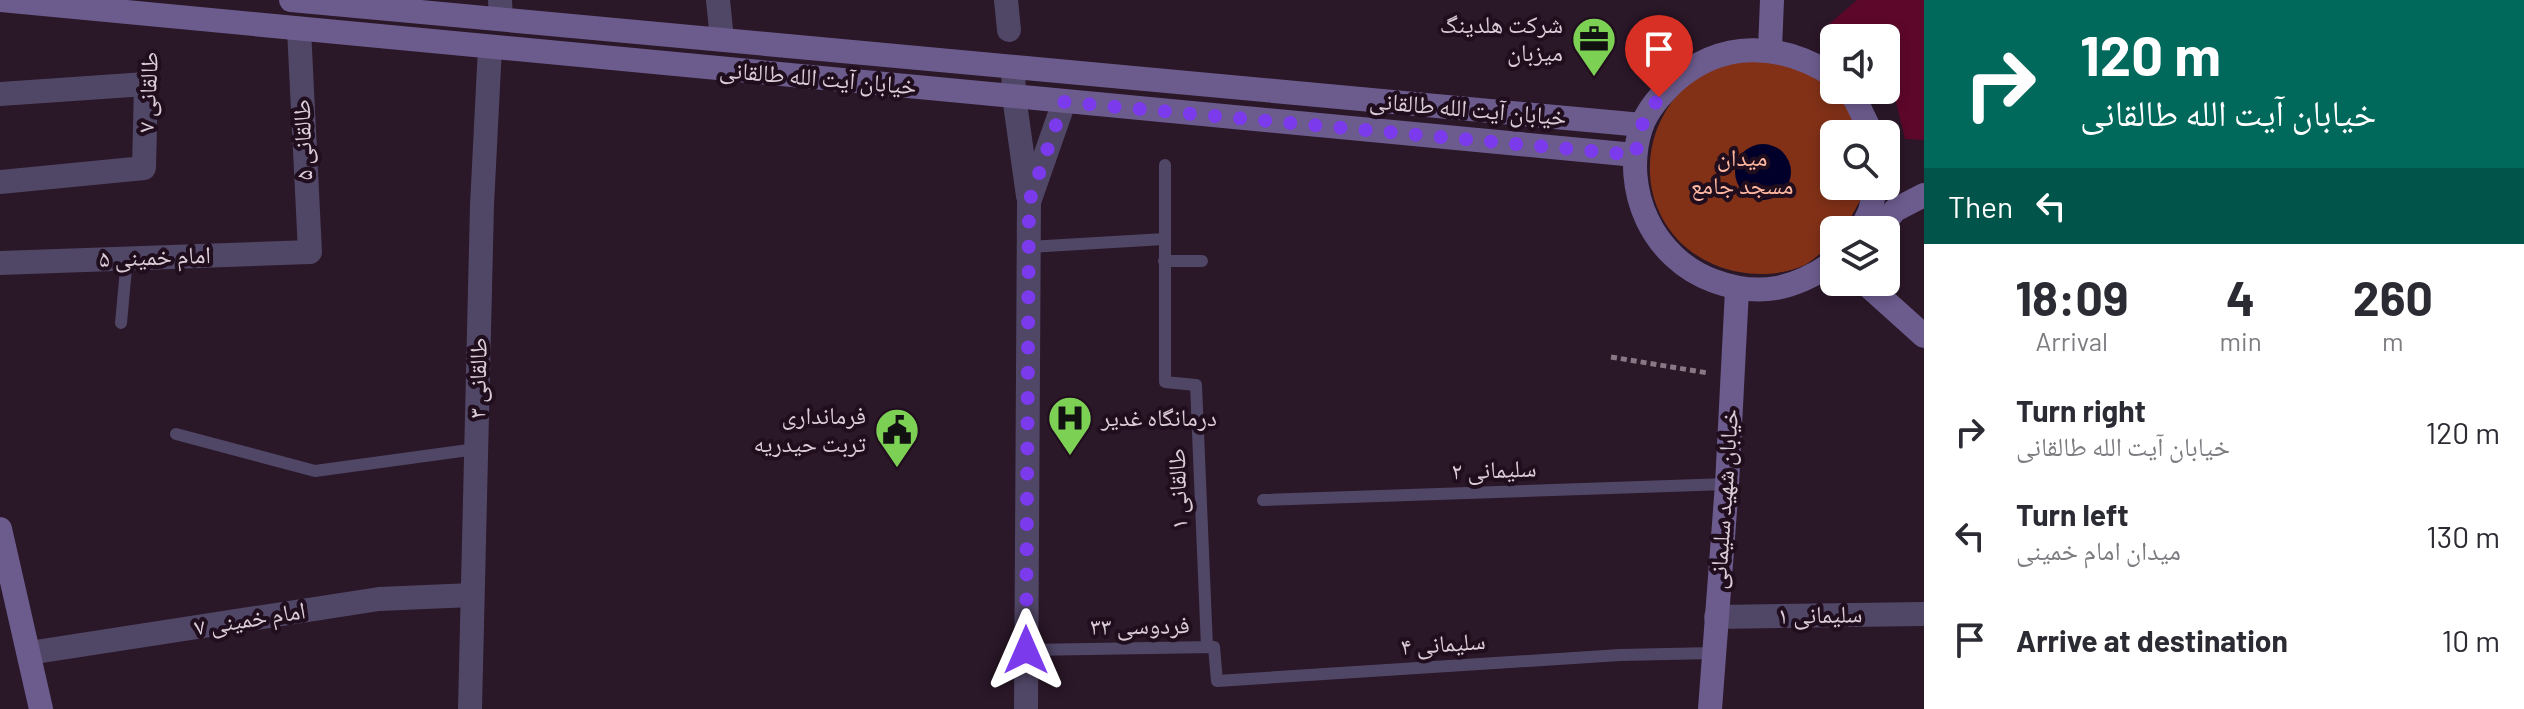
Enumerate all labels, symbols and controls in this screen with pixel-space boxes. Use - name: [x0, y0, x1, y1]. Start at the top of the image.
- place label: شرکت هلدینگ میزبان: [1440, 9, 1563, 67]
- office icon: شرکت هلدینگ میزبان: [1570, 15, 1618, 78]
- pin: [1625, 15, 1693, 97]
- text: 120 m: [2080, 20, 2221, 87]
- map controls: [1820, 24, 1900, 296]
- button: sound: [1820, 24, 1900, 104]
- icon: arrive: [1637, 27, 1681, 71]
- icon: right: [1948, 32, 2052, 136]
- street label: طالقانی ۷: [130, 51, 164, 133]
- street label: خیابان آیت الله طالقانی: [718, 53, 918, 101]
- street label: خیابان آیت الله طالقانی: [1368, 84, 1568, 132]
- text: خیابان آیت الله طالقانی: [2080, 90, 2376, 133]
- street label: طالقانی ۵: [286, 99, 318, 181]
- button: search: [1820, 120, 1900, 200]
- park label: میدان مسجد جامع: [1691, 142, 1793, 201]
- icon: left: [2029, 184, 2073, 228]
- text: Then: [1948, 188, 2013, 224]
- button: layers: [1820, 216, 1900, 296]
- street label: امام خمینی ۵: [98, 239, 212, 275]
- text: 18:09: [2015, 268, 2128, 326]
- text: 4: [2226, 268, 2255, 326]
- text: 260: [2353, 268, 2433, 326]
- text: Arrival: [2035, 325, 2108, 356]
- text: min: [2220, 325, 2262, 356]
- text: m: [2382, 325, 2404, 356]
- street label: طالقانی ۳: [461, 337, 493, 419]
- text: Turn right: [2016, 392, 2146, 428]
- hospital icon: درمانگاه غدیر: [1046, 394, 1094, 457]
- place label: فرمانداری تربت حیدریه: [753, 400, 866, 458]
- place label: درمانگاه غدیر: [1100, 402, 1217, 431]
- public building icon: فرمانداری تربت حیدریه: [873, 406, 921, 469]
- street label: خیابان شهید سلیمانی: [1702, 408, 1744, 590]
- icon: right: [1948, 410, 1992, 454]
- text: 120 m: [2426, 414, 2500, 450]
- text: خیابان آیت الله طالقانی: [2016, 430, 2230, 461]
- street label: طالقانی ۱: [1161, 448, 1193, 530]
- street label: سلیمانی ۲: [1451, 453, 1537, 485]
- text: Turn left: [2016, 496, 2129, 532]
- icon: left: [1948, 514, 1992, 558]
- text: 130 m: [2426, 518, 2500, 554]
- text: میدان امام خمینی: [2016, 534, 2181, 565]
- street label: امام خمینی ۷: [192, 594, 308, 644]
- street label: سلیمانی ۱: [1777, 598, 1863, 630]
- position arrow: [984, 608, 1068, 692]
- street label: فردوسی ۳۳: [1090, 609, 1190, 641]
- icon: arrive: [1948, 618, 1992, 662]
- text: Arrive at destination: [2016, 622, 2288, 658]
- text: 10 m: [2442, 622, 2500, 658]
- street label: سلیمانی ۴: [1400, 625, 1486, 661]

